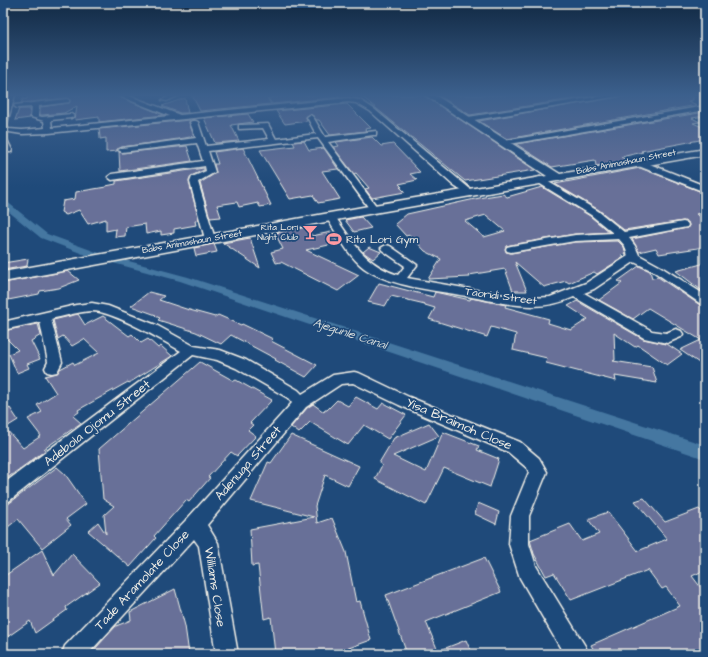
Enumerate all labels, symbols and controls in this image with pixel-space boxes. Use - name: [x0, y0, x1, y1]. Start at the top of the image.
- street label: Babs Animashaun Street: [575, 146, 677, 178]
- place label: Rita Lori Night Club: [257, 221, 299, 244]
- bar icon: Rita Lori Night Club: [301, 223, 319, 241]
- street label: Babs Animashaun Street: [141, 227, 243, 257]
- sports icon: Rita Lori Gym: [325, 230, 343, 248]
- place label: Rita Lori Gym: [346, 232, 419, 248]
- street label: Taoridi Street: [464, 284, 538, 309]
- water label: Ajegunle Canal: [311, 314, 391, 355]
- street label: Adebola Ojomu Street: [40, 375, 155, 470]
- street label: Yisa Braimoh Close: [403, 394, 515, 454]
- street label: Adenuga Street: [210, 421, 287, 505]
- street label: Tade Aramolate Close: [91, 526, 193, 634]
- street label: Williams Close: [200, 546, 230, 628]

